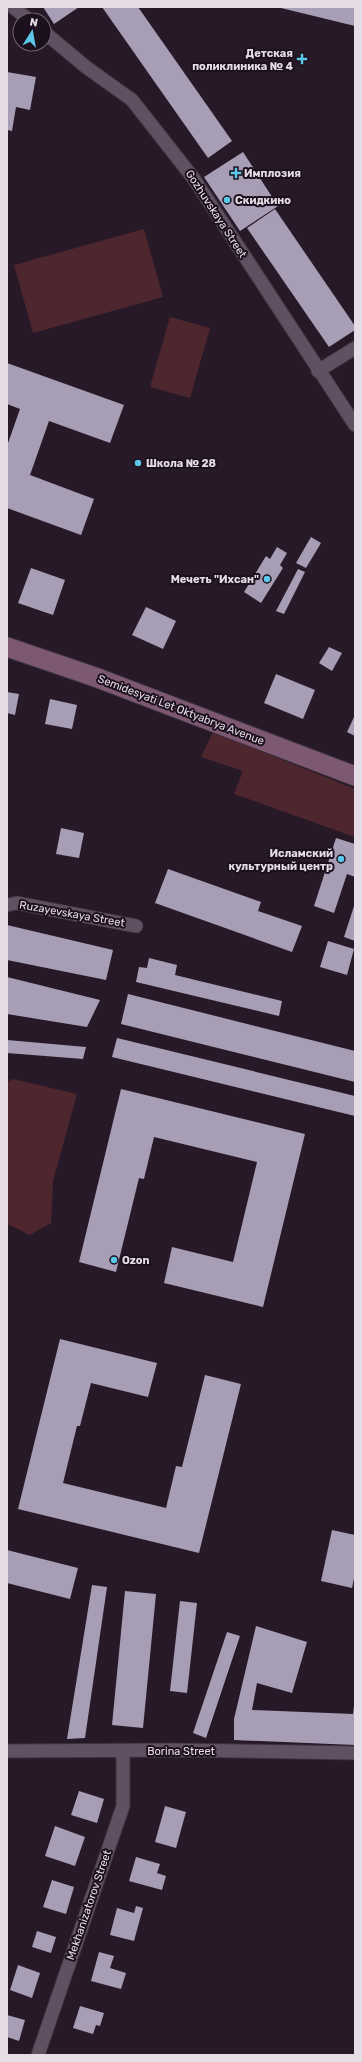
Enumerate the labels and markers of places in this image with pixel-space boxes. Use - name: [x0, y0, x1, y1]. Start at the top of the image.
- place label: Детская поликлиника № 4: [192, 47, 293, 73]
- marker: Детская поликлиника № 4: [296, 53, 308, 65]
- place label: Имплозия: [244, 167, 301, 180]
- marker: Имплозия: [231, 168, 241, 178]
- place label: Скидкино: [235, 194, 291, 207]
- marker: Скидкино: [222, 195, 232, 205]
- place label: Школа № 28: [146, 457, 216, 470]
- marker: Школа № 28: [133, 458, 143, 468]
- place label: Мечеть "Ихсан": [171, 573, 259, 586]
- marker: Мечеть "Ихсан": [262, 574, 272, 584]
- place label: Исламский культурный центр: [229, 847, 333, 873]
- marker: Исламский культурный центр: [336, 854, 346, 864]
- place label: Ozon: [122, 1254, 150, 1267]
- marker: Ozon: [109, 1255, 119, 1265]

